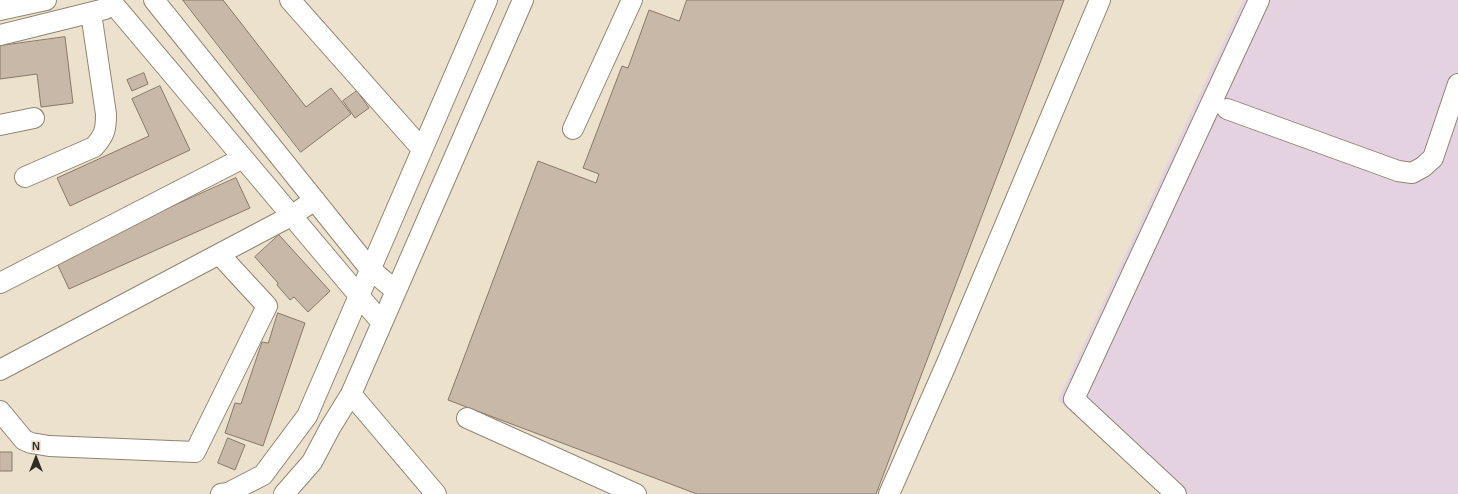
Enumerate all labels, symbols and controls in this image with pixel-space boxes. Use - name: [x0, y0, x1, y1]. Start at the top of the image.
- north arrow: [16, 438, 56, 478]
- text: N: [32, 440, 40, 452]

